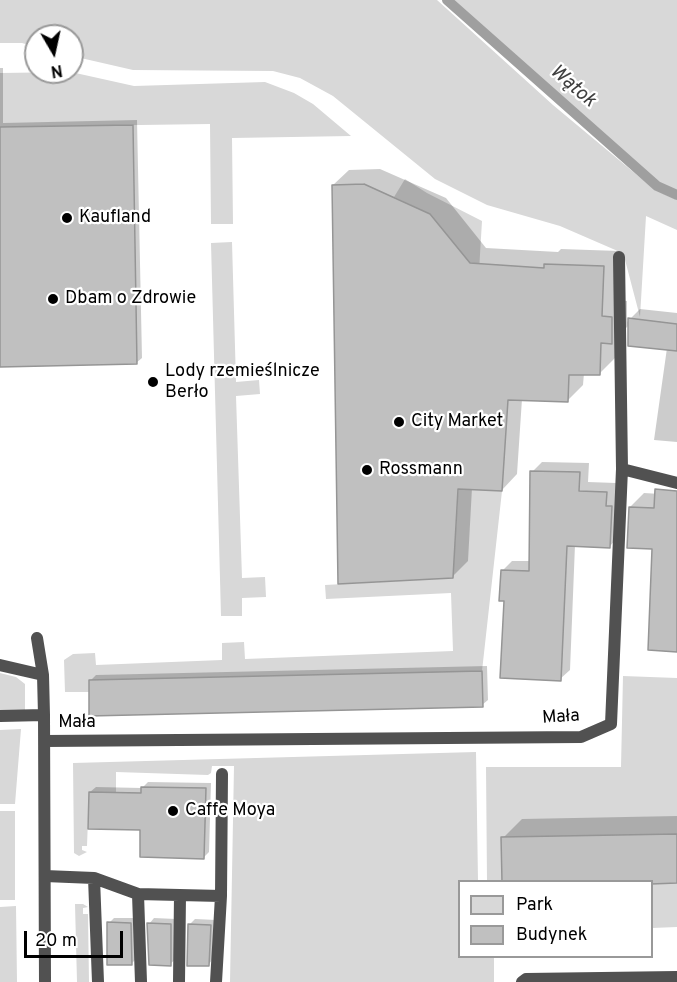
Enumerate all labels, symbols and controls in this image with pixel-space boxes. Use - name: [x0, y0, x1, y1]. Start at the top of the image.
- north arrow: [24, 24, 84, 84]
- text: N: [49, 59, 64, 81]
- water label: Wątok: [544, 60, 600, 114]
- place label: Kaufland: [79, 207, 151, 229]
- marker: Kaufland: [60, 211, 74, 225]
- place label: Dbam o Zdrowie: [65, 288, 196, 310]
- marker: Dbam o Zdrowie: [46, 292, 60, 306]
- place label: Lody rzemieślnicze Berło: [165, 361, 320, 404]
- marker: Lody rzemieślnicze Berło: [146, 375, 160, 389]
- place label: City Market: [411, 411, 503, 433]
- marker: City Market: [392, 415, 406, 429]
- place label: Rossmann: [379, 459, 463, 481]
- marker: Rossmann: [360, 463, 374, 477]
- street label: Mała: [541, 706, 581, 730]
- street label: Mała: [58, 712, 96, 734]
- place label: Caffe Moya: [185, 800, 275, 822]
- marker: Caffe Moya: [166, 804, 180, 818]
- legend: [458, 880, 653, 958]
- text: Park: [516, 894, 553, 917]
- scale bar: [27, 919, 126, 957]
- text: Budynek: [516, 924, 587, 947]
- text: 20 m: [35, 930, 77, 953]

